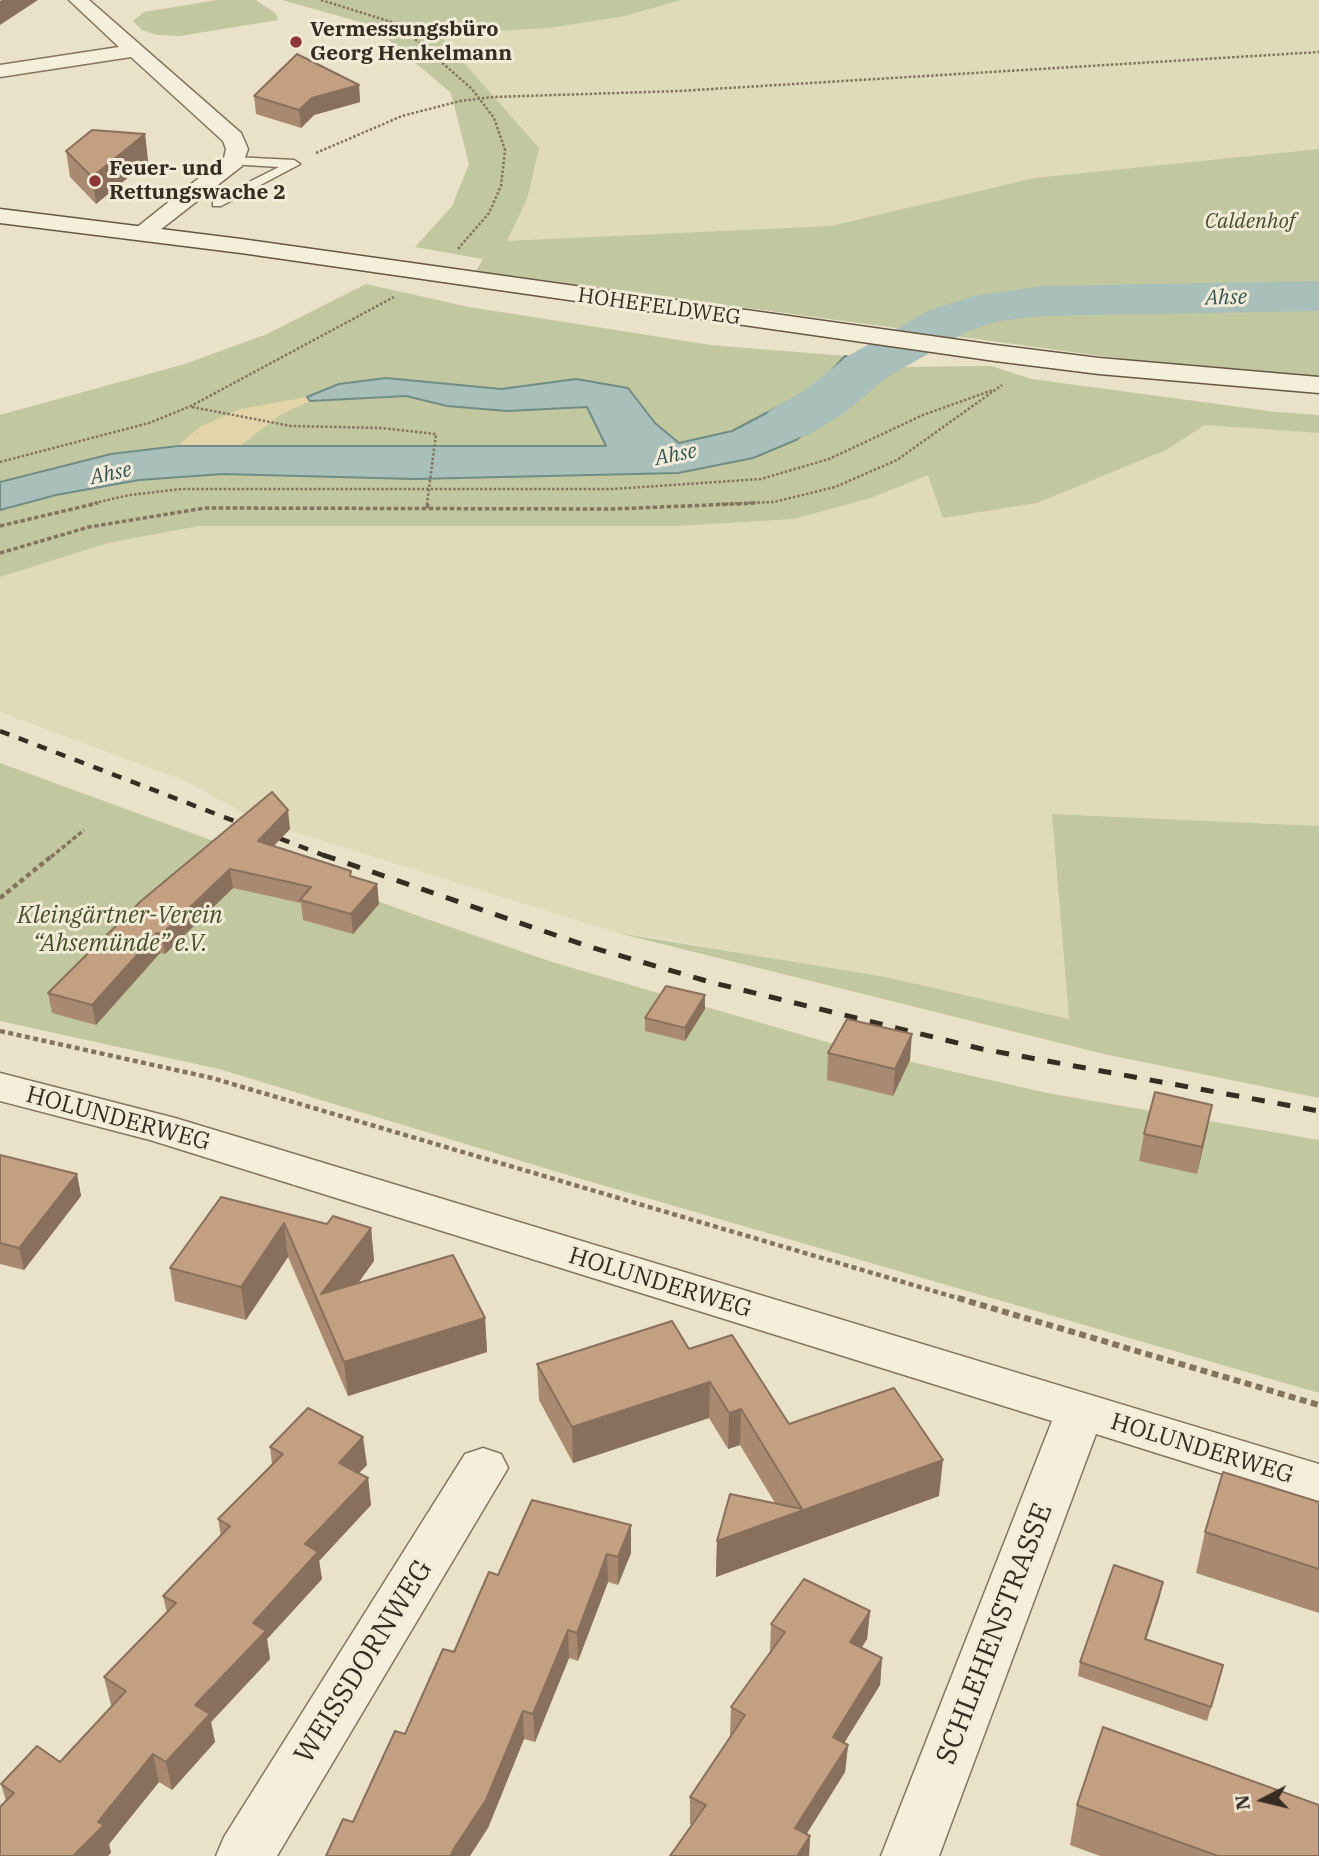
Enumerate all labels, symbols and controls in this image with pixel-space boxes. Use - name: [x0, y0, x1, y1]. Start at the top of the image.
- place label: Vermessungsbüro Georg Henkelmann: [310, 17, 512, 67]
- marker: Vermessungsbüro Georg Henkelmann: [288, 34, 304, 50]
- place label: Feuer- und Rettungswache 2: [109, 156, 286, 206]
- marker: Feuer- und Rettungswache 2: [87, 173, 103, 189]
- park label: Caldenhof: [1205, 209, 1295, 235]
- street label: HOHEFELDWEG: [576, 283, 742, 331]
- water label: Ahse: [1205, 285, 1247, 311]
- water label: Ahse: [653, 439, 699, 471]
- water label: Ahse: [88, 457, 134, 491]
- park label: Kleingärtner-Verein “Ahsemünde” e.V.: [17, 902, 223, 958]
- street label: HOLUNDERWEG: [23, 1081, 213, 1157]
- street label: HOLUNDERWEG: [565, 1242, 755, 1324]
- street label: HOLUNDERWEG: [1107, 1408, 1297, 1490]
- street label: SCHLEHENSTRASSE: [930, 1499, 1060, 1769]
- street label: WEISSDORNWEG: [288, 1554, 440, 1770]
- north arrow: [1228, 1765, 1298, 1835]
- text: N: [1229, 1794, 1255, 1811]

